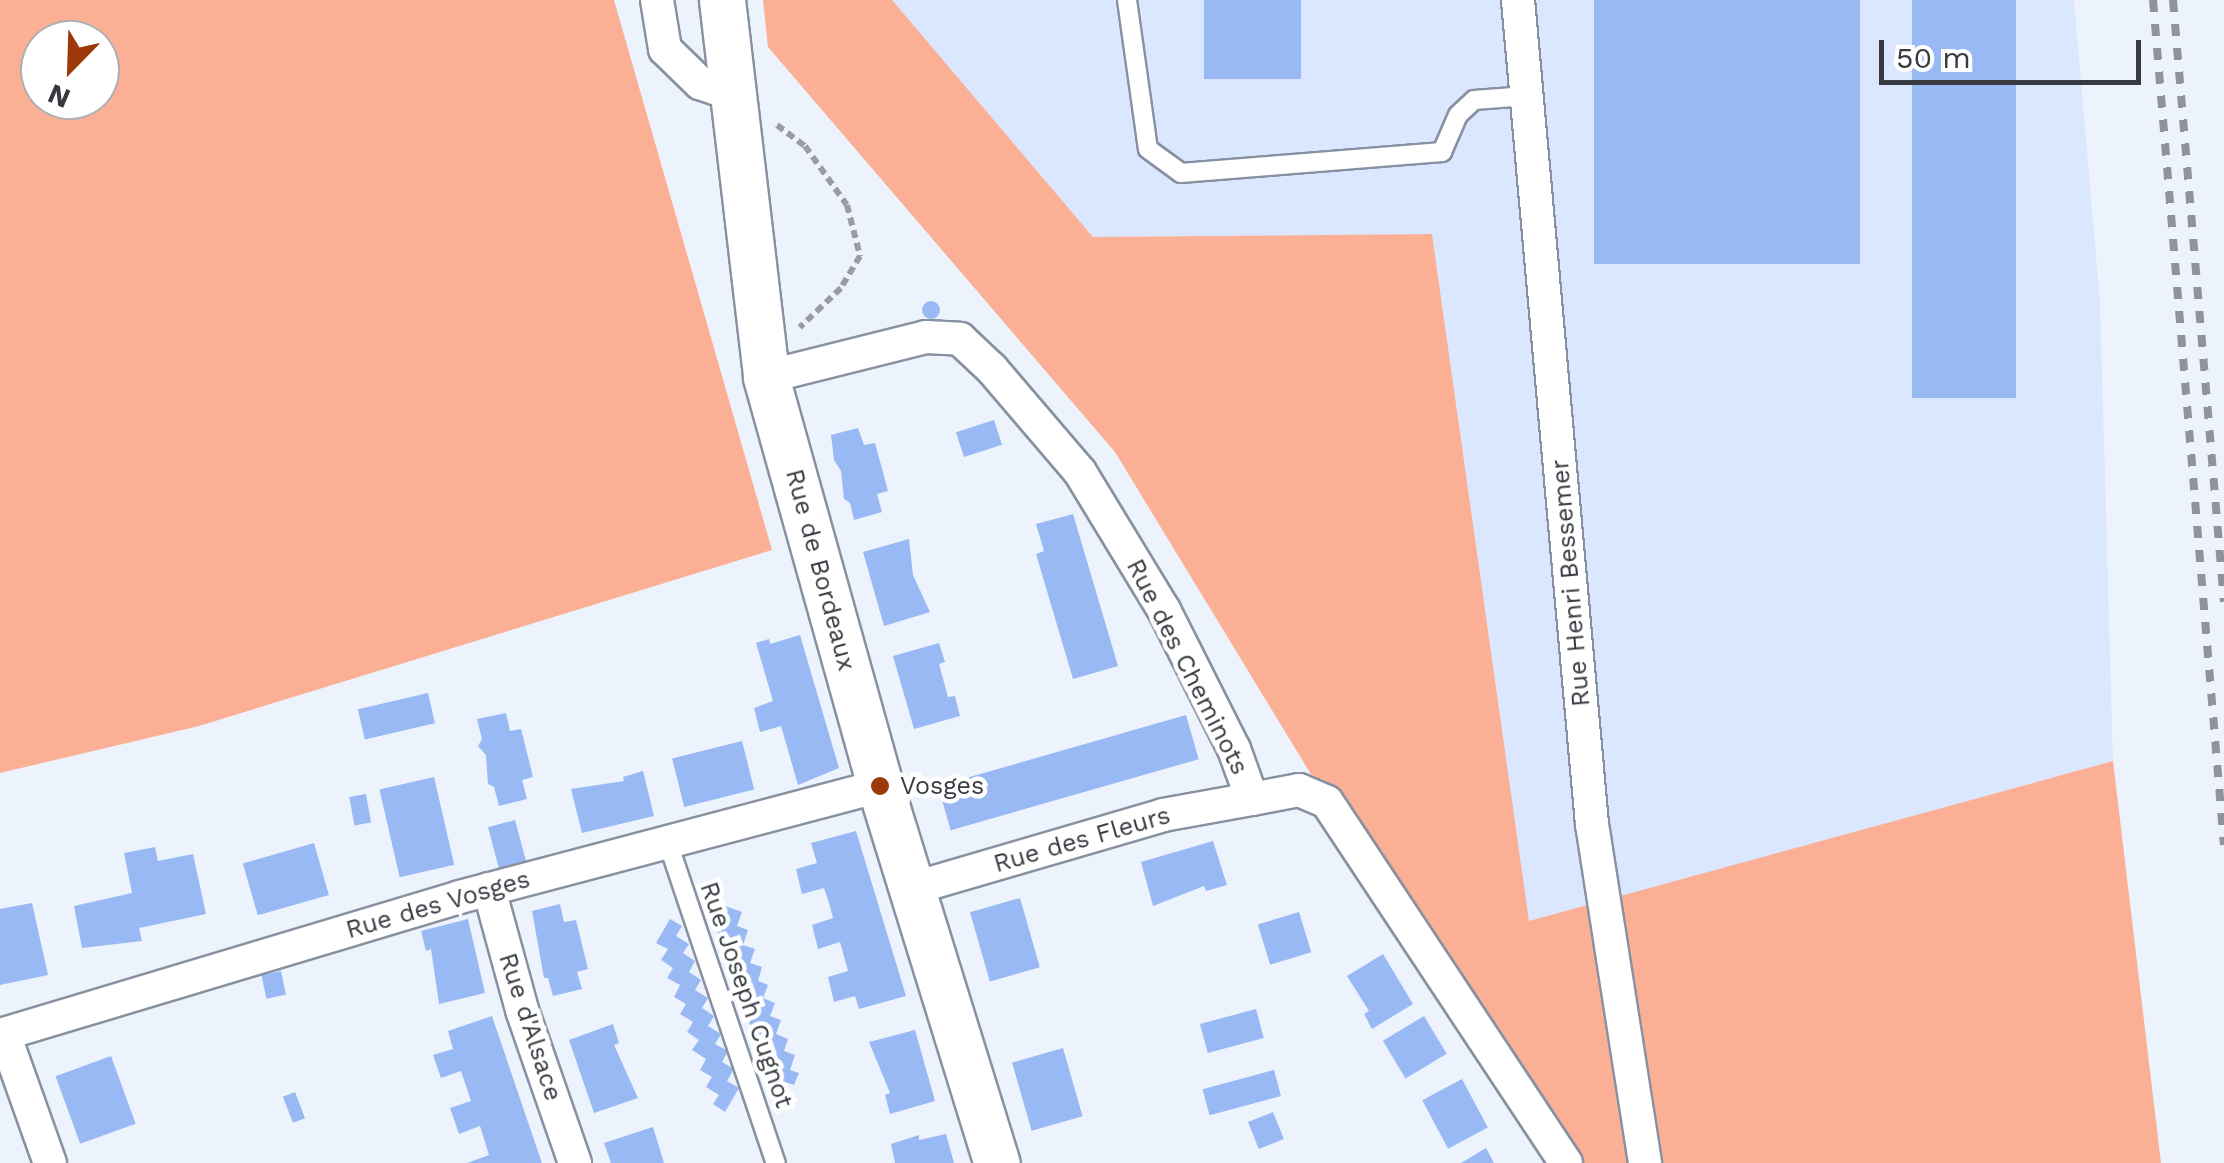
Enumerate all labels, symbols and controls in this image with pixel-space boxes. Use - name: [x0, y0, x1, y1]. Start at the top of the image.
- north arrow: [20, 20, 120, 120]
- scale bar: [1884, 20, 2146, 82]
- text: 50 m: [1896, 40, 1971, 75]
- text: N: [43, 77, 75, 115]
- street label: Rue Henri Bessemer: [1545, 458, 1597, 708]
- street label: Rue de Bordeaux: [779, 466, 861, 674]
- street label: Rue des Cheminots: [1120, 554, 1254, 780]
- place label: Vosges: [900, 771, 984, 801]
- marker: Vosges: [869, 775, 891, 797]
- street label: Rue des Fleurs: [990, 800, 1174, 880]
- street label: Rue des Vosges: [342, 864, 534, 946]
- street label: Rue Joseph Cugnot: [693, 878, 799, 1112]
- street label: Rue d'Alsace: [492, 949, 568, 1105]

